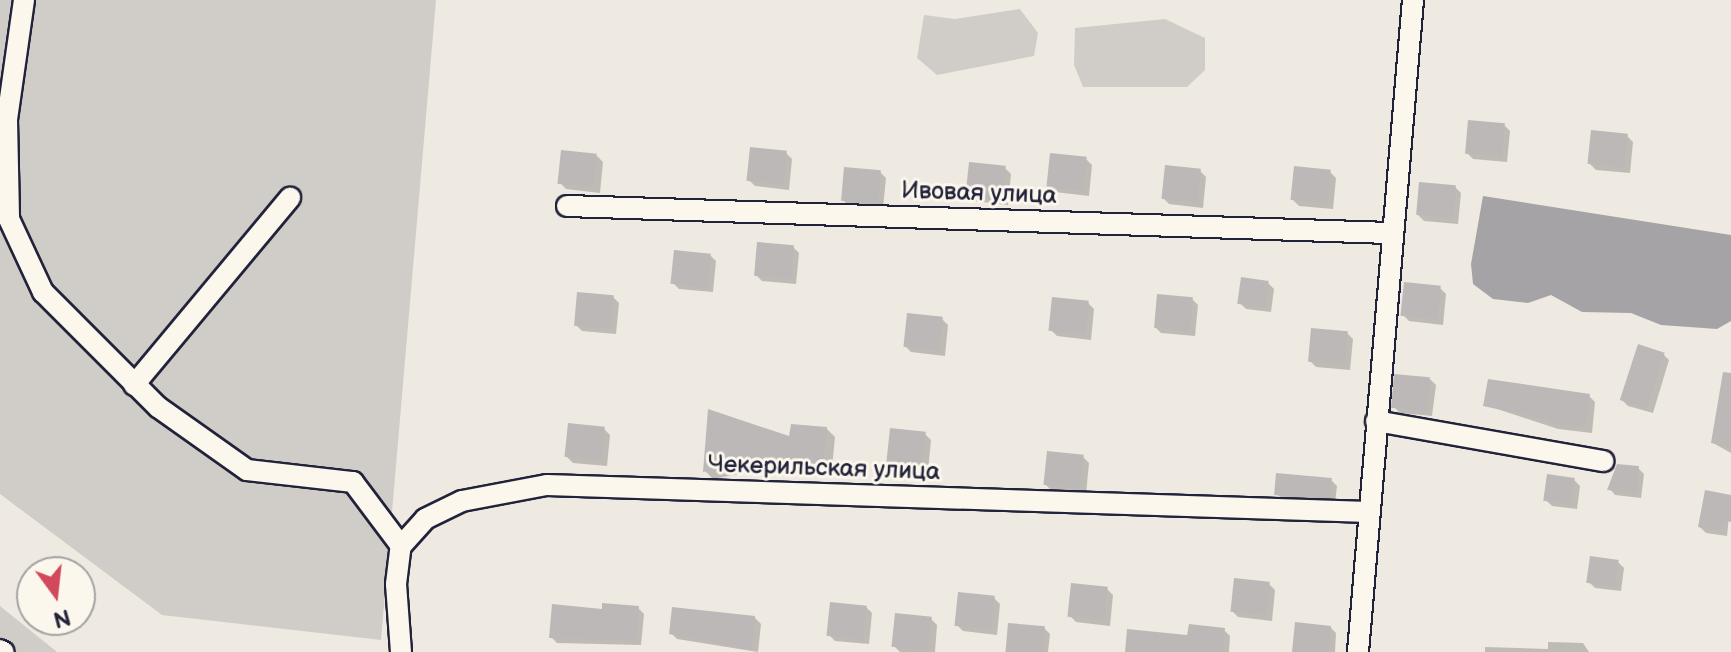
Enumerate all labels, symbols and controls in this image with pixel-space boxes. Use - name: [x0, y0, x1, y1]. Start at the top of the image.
- street label: Ивовая улица: [901, 176, 1057, 210]
- street label: Чекерильская улица: [707, 450, 941, 486]
- north arrow: [16, 556, 96, 636]
- text: N: [50, 603, 73, 633]

